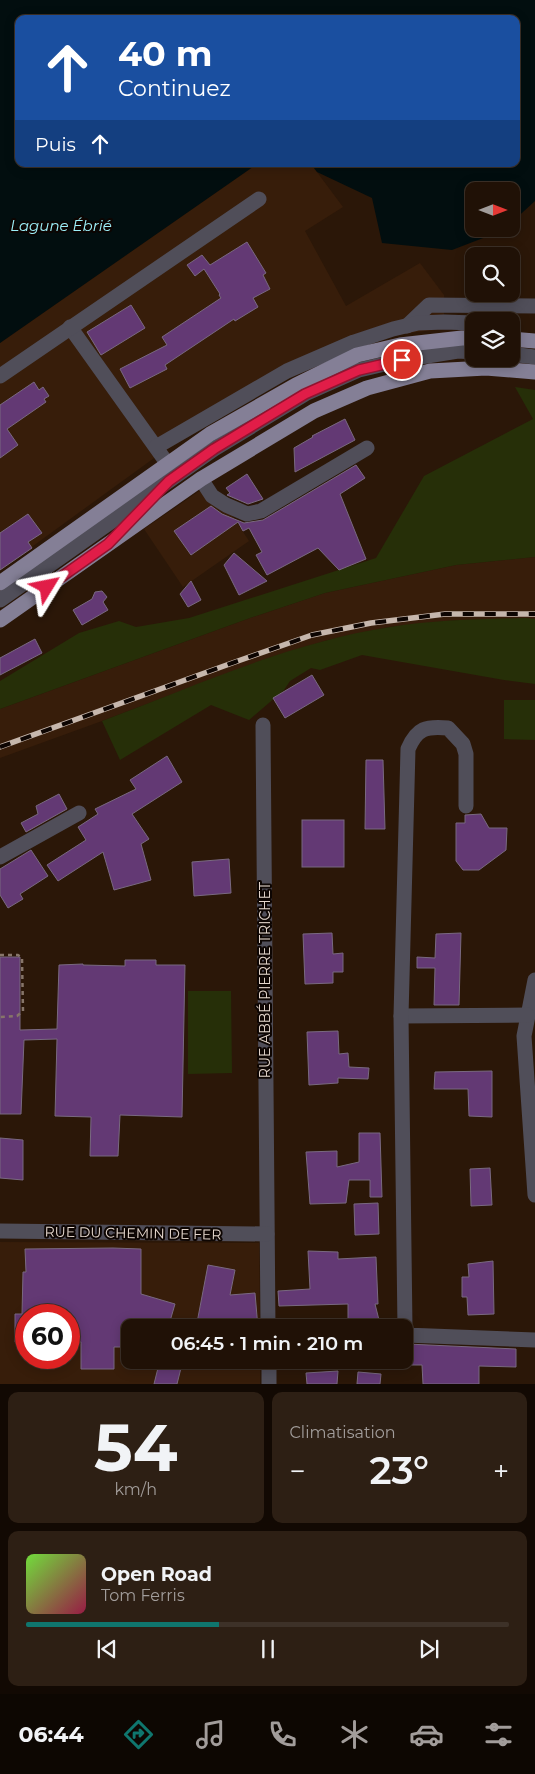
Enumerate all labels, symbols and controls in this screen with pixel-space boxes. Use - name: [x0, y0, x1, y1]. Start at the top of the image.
- text: 40 m: [118, 32, 213, 75]
- icon: ahead: [35, 35, 100, 100]
- text: Continuez: [118, 75, 231, 102]
- icon: ahead: [86, 130, 114, 158]
- text: Puis: [35, 133, 76, 156]
- north arrow: [465, 182, 520, 238]
- map controls: [465, 182, 520, 367]
- water label: Lagune Ébrié: [10, 216, 112, 235]
- button: search: [465, 247, 520, 302]
- button: layers: [465, 312, 520, 367]
- pin: [381, 339, 423, 381]
- icon: arrive: [388, 346, 416, 374]
- position arrow: [20, 560, 72, 612]
- street label: RUE ABBÉ PIERRE TRICHET: [256, 882, 274, 1078]
- street label: RUE DU CHEMIN DE FER: [44, 1222, 222, 1244]
- speed limit sign: 60: [15, 1304, 80, 1369]
- text: 06:45 · 1 min · 210 m: [171, 1332, 363, 1355]
- text: 54: [94, 1408, 177, 1487]
- text: Climatisation: [290, 1423, 396, 1442]
- text: 23°: [369, 1447, 429, 1494]
- text: −: [290, 1454, 306, 1488]
- text: +: [493, 1454, 509, 1488]
- text: km/h: [114, 1480, 157, 1499]
- text: Open Road: [101, 1563, 212, 1586]
- text: Tom Ferris: [101, 1586, 185, 1605]
- icon: previous: [93, 1635, 121, 1663]
- icon: pause: [254, 1635, 282, 1663]
- icon: next: [415, 1635, 443, 1663]
- icon: directions: [121, 1717, 156, 1752]
- icon: music: [193, 1717, 228, 1752]
- icon: phone: [265, 1717, 300, 1752]
- icon: climate: [337, 1717, 372, 1752]
- icon: car: [409, 1717, 444, 1752]
- icon: filters: [481, 1717, 516, 1752]
- text: 06:44: [19, 1721, 84, 1748]

